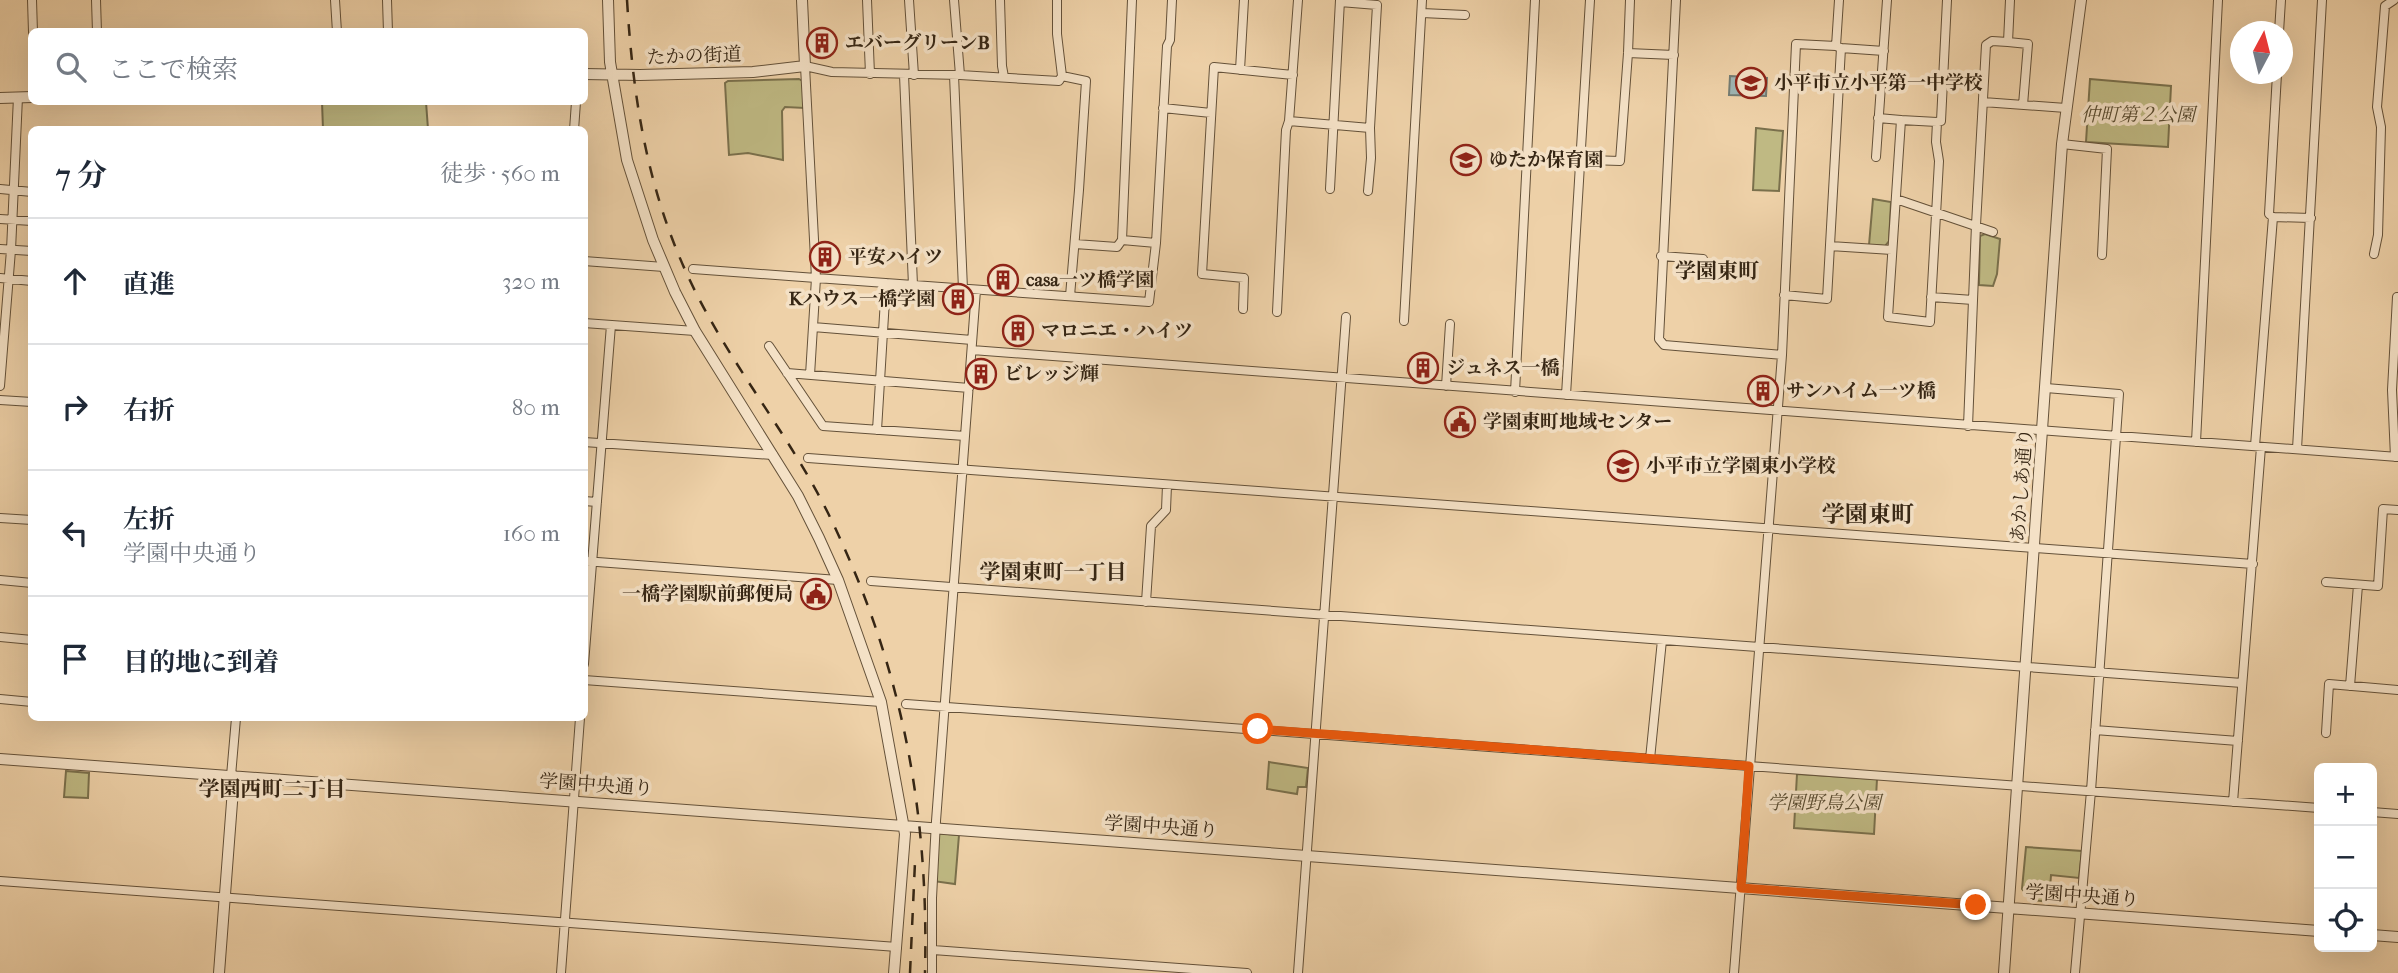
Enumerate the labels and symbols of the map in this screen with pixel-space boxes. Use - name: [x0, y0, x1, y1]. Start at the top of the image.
- north arrow: [2230, 21, 2293, 84]
- building icon: エバーグリーンB: [805, 26, 839, 60]
- place label: エバーグリーンB: [845, 32, 990, 54]
- street label: たかの街道: [646, 43, 742, 69]
- school or university icon: 小平市立小平第一中学校: [1734, 66, 1768, 100]
- place label: 小平市立小平第一中学校: [1774, 72, 1983, 94]
- park label: 仲町第２公園: [2081, 104, 2198, 126]
- school or university icon: ゆたか保育園: [1449, 143, 1483, 177]
- place label: ゆたか保育園: [1489, 149, 1603, 171]
- building icon: 平安ハイツ: [808, 240, 842, 274]
- place label: 平安ハイツ: [848, 246, 943, 268]
- district label: 学園東町: [1675, 259, 1759, 283]
- building icon: casa一ツ橋学園: [986, 263, 1020, 297]
- place label: casa一ツ橋学園: [1026, 269, 1154, 291]
- building icon: Kハウス一橋学園: [941, 282, 975, 316]
- place label: Kハウス一橋学園: [789, 288, 935, 310]
- building icon: マロニエ・ハイツ: [1001, 314, 1035, 348]
- place label: マロニエ・ハイツ: [1041, 320, 1193, 342]
- building icon: ジュネス一橋: [1406, 351, 1440, 385]
- building icon: ビレッジ輝: [964, 357, 998, 391]
- place label: ジュネス一橋: [1446, 357, 1560, 379]
- place label: ビレッジ輝: [1004, 363, 1099, 385]
- building icon: サンハイム一ツ橋: [1746, 374, 1780, 408]
- place label: サンハイム一ツ橋: [1786, 380, 1936, 402]
- public building icon: 学園東町地域センター: [1443, 405, 1477, 439]
- place label: 学園東町地域センター: [1483, 411, 1672, 433]
- street label: あかしあ通り: [2007, 427, 2037, 543]
- school or university icon: 小平市立学園東小学校: [1606, 449, 1640, 483]
- place label: 小平市立学園東小学校: [1646, 455, 1836, 477]
- district label: 学園東町: [1822, 501, 1914, 528]
- district label: 学園東町一丁目: [980, 560, 1127, 584]
- public building icon: 一橋学園駅前郵便局: [799, 577, 833, 611]
- place label: 一橋学園駅前郵便局: [622, 583, 793, 605]
- route start: [1242, 713, 1273, 744]
- street label: 学園中央通り: [538, 770, 654, 800]
- district label: 学園西町二丁目: [199, 777, 346, 801]
- park label: 学園野鳥公園: [1767, 792, 1884, 814]
- street label: 学園中央通り: [1103, 812, 1219, 842]
- street label: 学園中央通り: [2024, 881, 2140, 911]
- route end: [1960, 889, 1991, 920]

